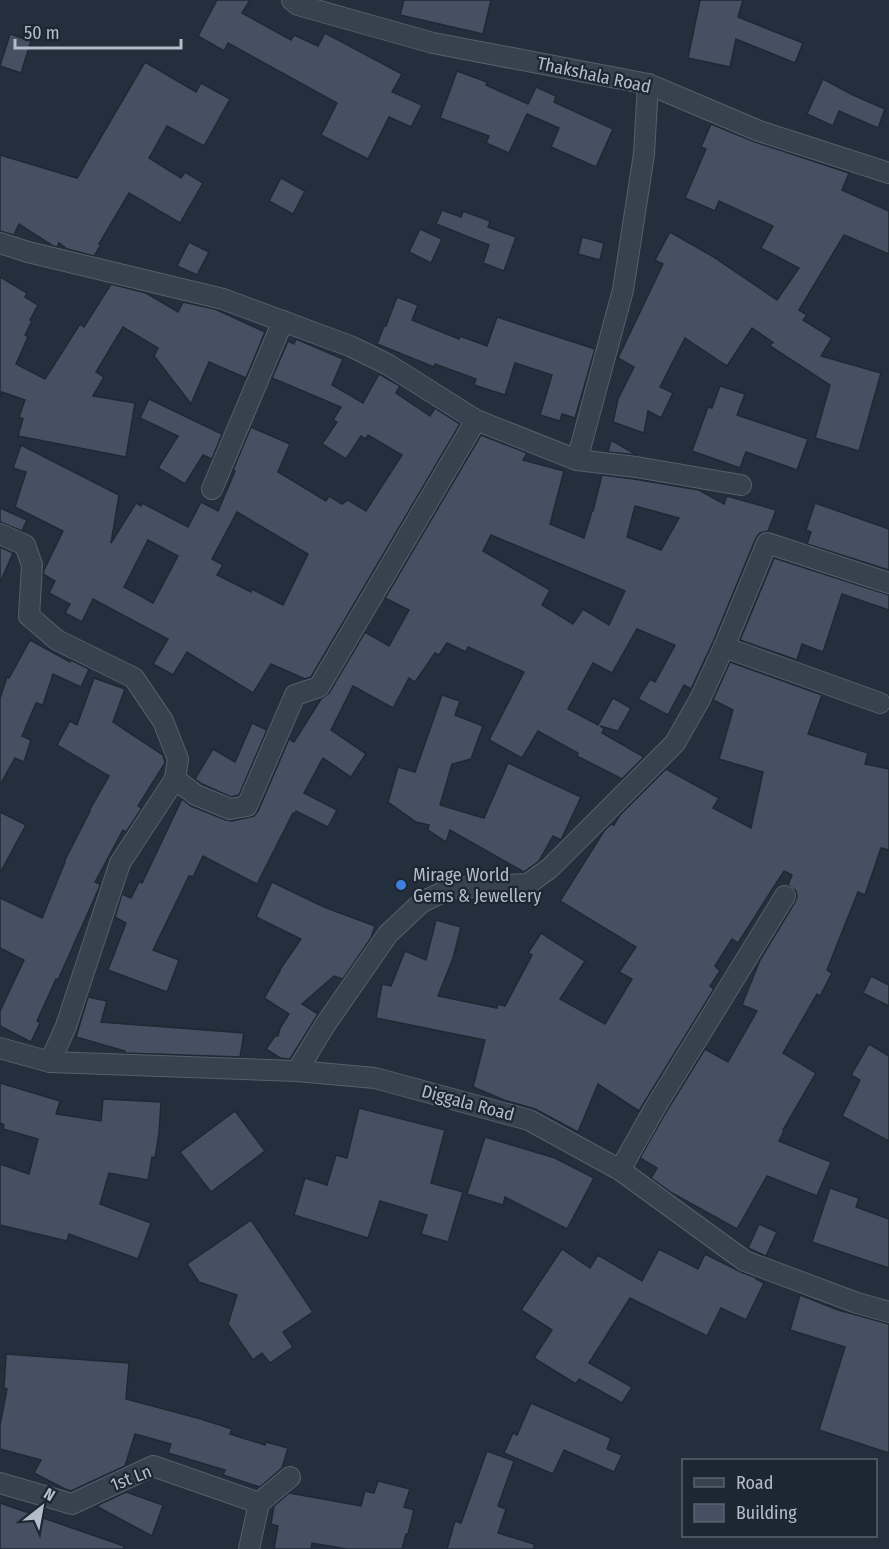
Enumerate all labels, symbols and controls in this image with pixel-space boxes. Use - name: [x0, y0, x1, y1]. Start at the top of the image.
- scale bar: [15, 12, 182, 50]
- text: 50 m: [24, 22, 60, 44]
- street label: Thakshala Road: [535, 52, 653, 98]
- place label: Mirage World Gems & Jewellery: [413, 864, 541, 907]
- marker: Mirage World Gems & Jewellery: [394, 878, 408, 892]
- street label: Diggala Road: [419, 1080, 517, 1126]
- legend: [682, 1459, 877, 1537]
- street label: 1st Ln: [107, 1460, 155, 1496]
- text: Road: [736, 1472, 773, 1494]
- north arrow: [12, 1477, 72, 1537]
- text: N: [40, 1484, 58, 1505]
- text: Building: [736, 1502, 797, 1524]

